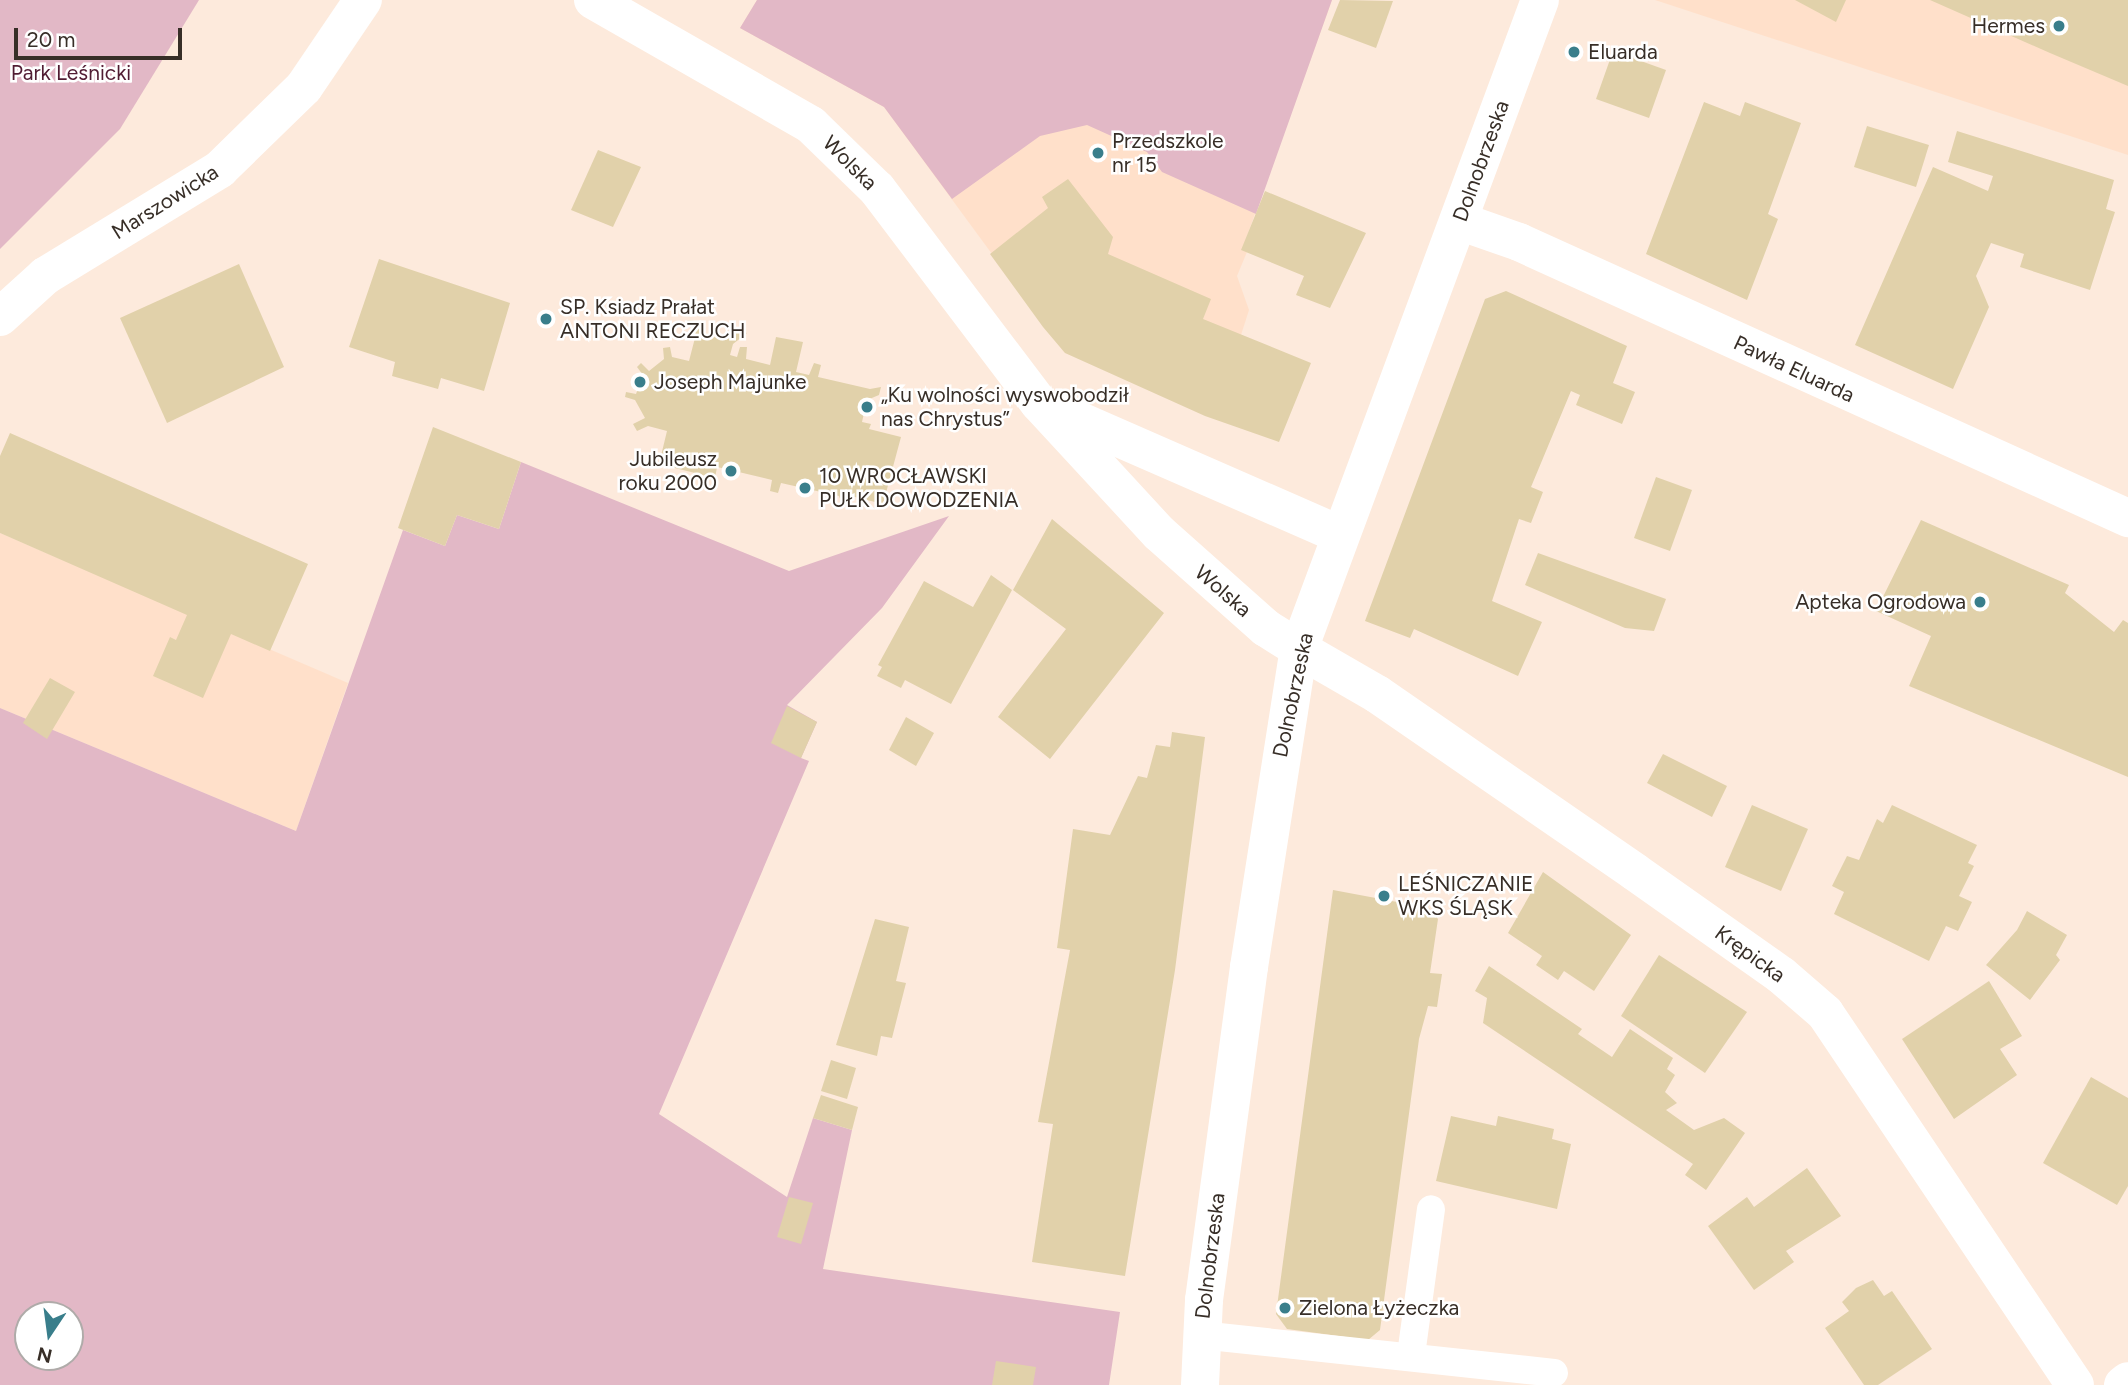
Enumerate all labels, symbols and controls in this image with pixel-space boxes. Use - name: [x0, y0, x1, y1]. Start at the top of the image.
- place label: Hermes: [1972, 13, 2045, 39]
- scale bar: [18, 14, 186, 58]
- marker: Hermes: [2051, 18, 2067, 34]
- text: 20 m: [27, 27, 75, 52]
- place label: Eluarda: [1588, 39, 1658, 65]
- marker: Eluarda: [1566, 44, 1582, 60]
- park label: Park Leśnicki: [11, 60, 131, 86]
- street label: Dolnobrzeska: [1447, 97, 1515, 225]
- place label: Przedszkole nr 15: [1112, 128, 1224, 178]
- street label: Wolska: [818, 131, 882, 195]
- marker: Przedszkole nr 15: [1090, 145, 1106, 161]
- street label: Marszowicka: [107, 159, 223, 245]
- place label: SP. Ksiadz Prałat ANTONI RECZUCH: [560, 294, 745, 344]
- marker: SP. Ksiadz Prałat ANTONI RECZUCH: [538, 311, 554, 327]
- street label: Pawła Eluarda: [1730, 330, 1858, 408]
- place label: Joseph Majunke: [654, 369, 807, 395]
- marker: Joseph Majunke: [632, 374, 648, 390]
- place label: „Ku wolności wyswobodził nas Chrystus”: [881, 382, 1129, 432]
- marker: „Ku wolności wyswobodził nas Chrystus”: [859, 399, 875, 415]
- place label: Jubileusz roku 2000: [619, 446, 717, 496]
- marker: Jubileusz roku 2000: [723, 463, 739, 479]
- place label: 10 WROCŁAWSKI PUŁK DOWODZENIA: [819, 463, 1018, 513]
- marker: 10 WROCŁAWSKI PUŁK DOWODZENIA: [797, 480, 813, 496]
- street label: Wolska: [1190, 560, 1256, 622]
- place label: Apteka Ogrodowa: [1795, 589, 1966, 615]
- marker: Apteka Ogrodowa: [1972, 594, 1988, 610]
- street label: Dolnobrzeska: [1267, 630, 1319, 760]
- place label: LEŚNICZANIE WKS ŚLĄSK: [1398, 871, 1533, 921]
- marker: LEŚNICZANIE WKS ŚLĄSK: [1376, 888, 1392, 904]
- street label: Krępicka: [1710, 920, 1790, 988]
- street label: Dolnobrzeska: [1190, 1192, 1230, 1320]
- place label: Zielona Łyżeczka: [1299, 1295, 1459, 1321]
- marker: Zielona Łyżeczka: [1277, 1300, 1293, 1316]
- north arrow: [14, 1301, 84, 1371]
- text: N: [35, 1342, 54, 1368]

